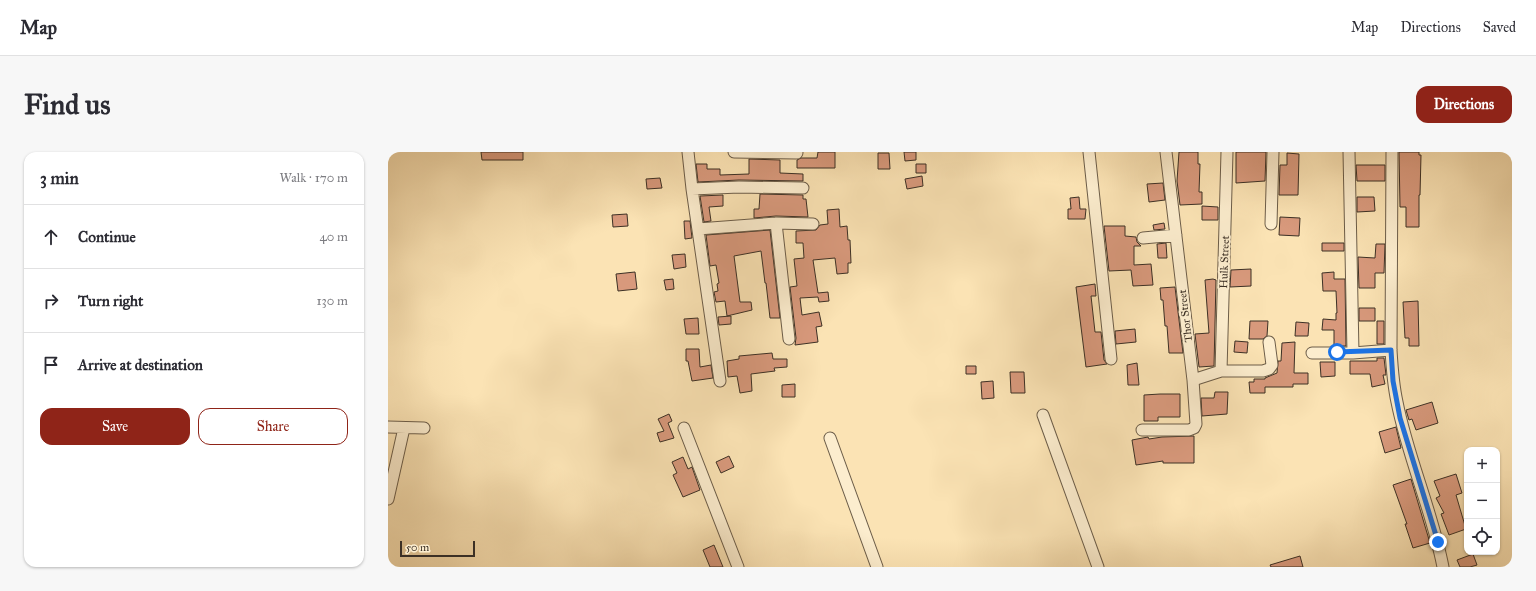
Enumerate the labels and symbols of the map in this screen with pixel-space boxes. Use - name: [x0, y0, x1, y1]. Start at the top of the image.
- street label: Hulk Street: [1217, 235, 1232, 289]
- street label: Thor Street: [1176, 289, 1195, 343]
- route start: [1328, 343, 1346, 361]
- route end: [1429, 533, 1447, 551]
- scale bar: [400, 539, 475, 558]

